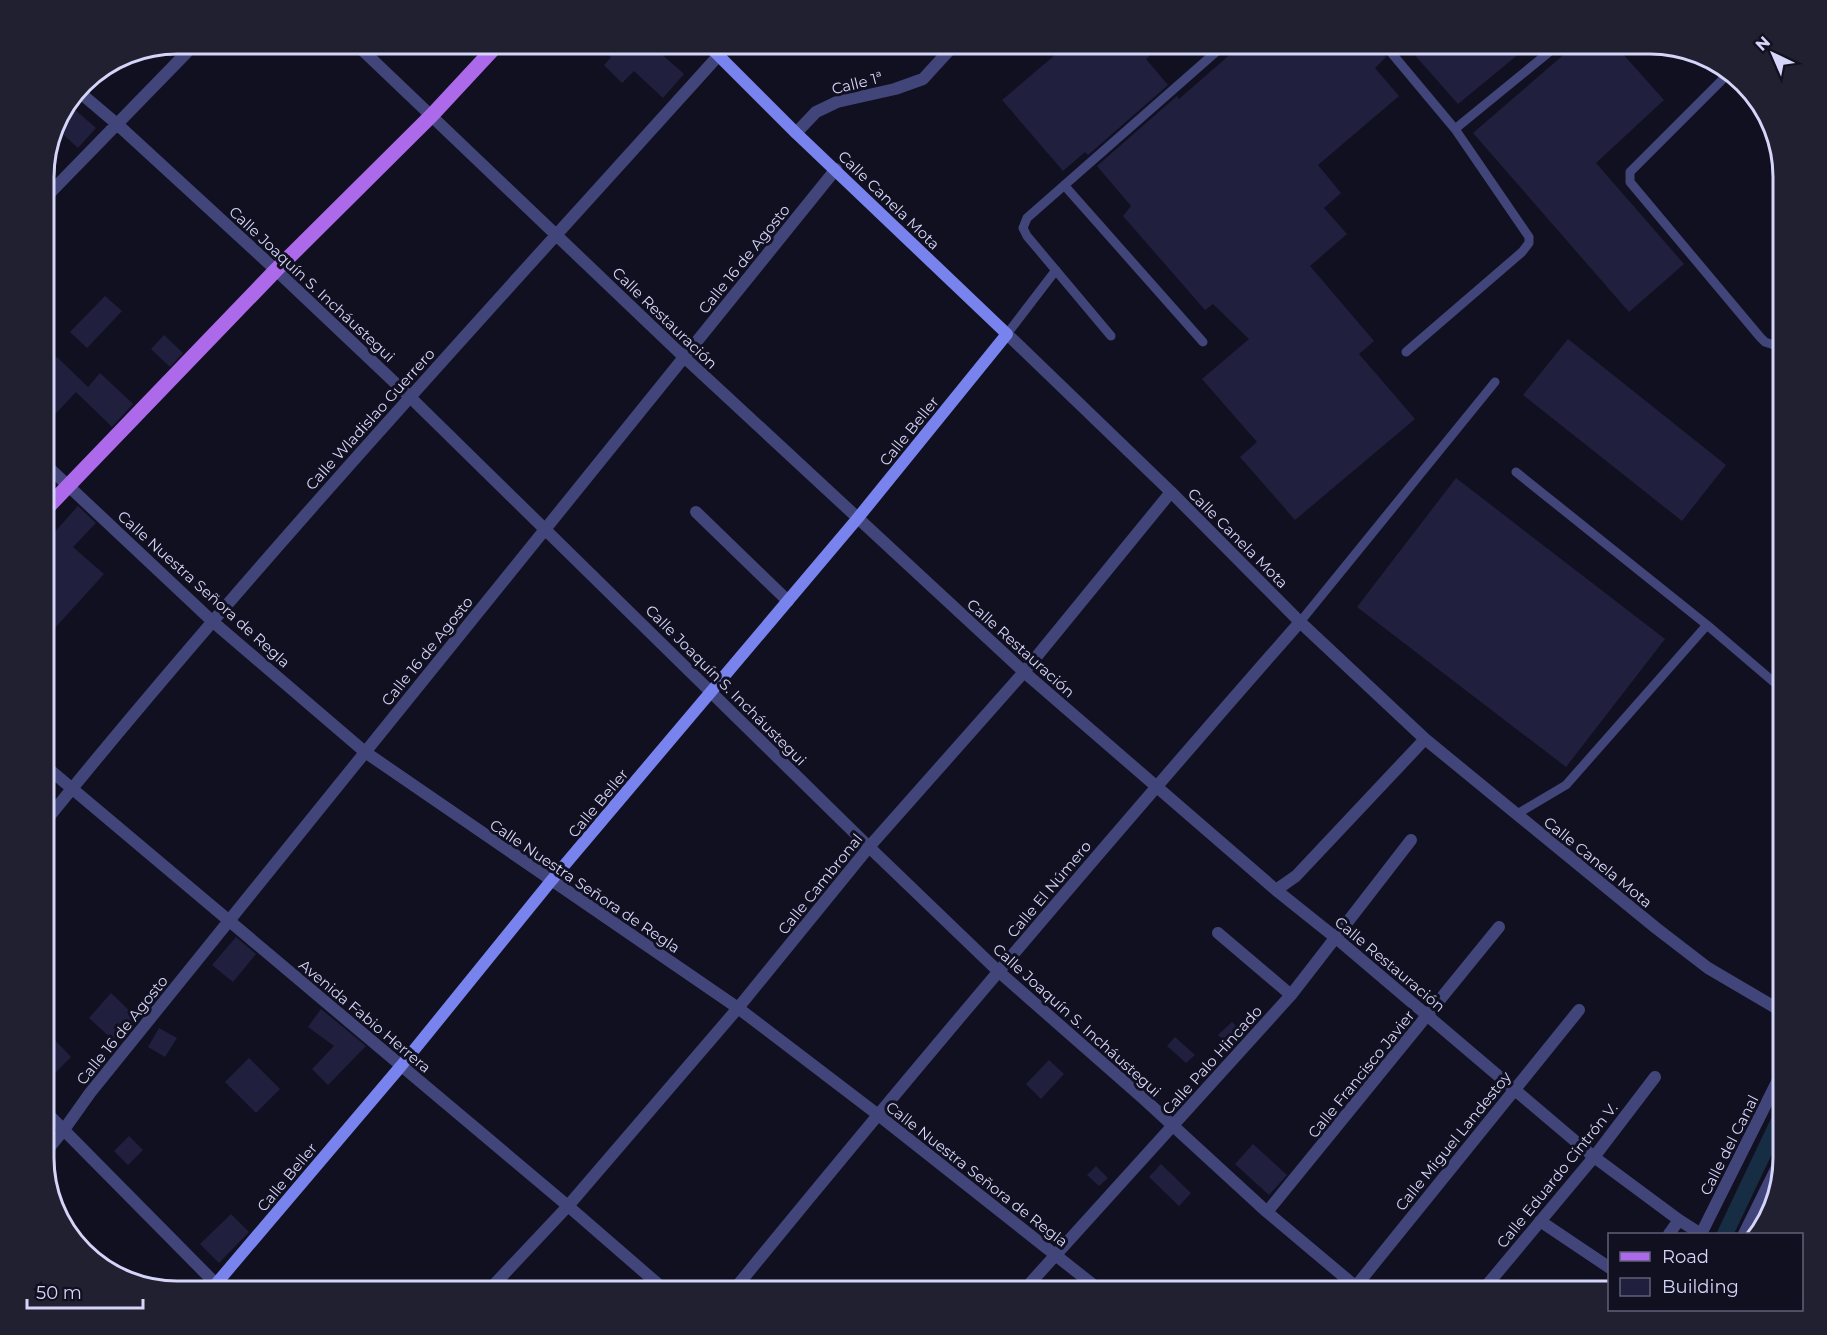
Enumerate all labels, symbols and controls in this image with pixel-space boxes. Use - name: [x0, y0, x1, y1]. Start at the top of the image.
- north arrow: [1743, 24, 1803, 84]
- text: N: [1752, 32, 1774, 55]
- street label: Calle 1ª: [830, 68, 884, 98]
- street label: Calle Canela Mota: [834, 147, 944, 253]
- street label: Calle 16 de Agosto: [694, 201, 794, 317]
- street label: Calle Joaquín S. Incháustegui: [225, 202, 399, 366]
- street label: Calle Restauración: [609, 263, 721, 373]
- street label: Calle Wladislao Guerrero: [301, 344, 439, 494]
- street label: Calle Beller: [875, 392, 943, 470]
- street label: Calle Canela Mota: [1184, 484, 1292, 592]
- street label: Calle Nuestra Señora de Regla: [114, 506, 294, 672]
- street label: Calle 16 de Agosto: [377, 593, 477, 709]
- street label: Calle Restauración: [963, 595, 1079, 701]
- street label: Calle Joaquín S. Incháustegui: [642, 601, 810, 769]
- street label: Calle Beller: [564, 765, 632, 841]
- street label: Calle Canela Mota: [1540, 812, 1656, 912]
- street label: Calle Nuestra Señora de Regla: [486, 815, 684, 957]
- street label: Calle Cambronal: [774, 830, 866, 938]
- street label: Calle El Número: [1003, 837, 1095, 941]
- street label: Calle Restauración: [1331, 912, 1449, 1016]
- street label: Calle Joaquín S. Incháustegui: [989, 939, 1165, 1101]
- street label: Avenida Fabio Herrera: [295, 955, 435, 1077]
- street label: Calle 16 de Agosto: [72, 972, 172, 1088]
- street label: Calle Palo Hincado: [1158, 1001, 1266, 1119]
- street label: Calle Francisco Javier: [1304, 1006, 1418, 1142]
- street label: Calle Miguel Landestoy: [1391, 1067, 1516, 1214]
- street label: Calle del Canal: [1696, 1092, 1762, 1198]
- street label: Calle Nuestra Señora de Regla: [882, 1097, 1072, 1251]
- street label: Calle Eduardo Cintrón V.: [1492, 1098, 1622, 1252]
- street label: Calle Beller: [253, 1139, 321, 1215]
- legend: [1608, 1233, 1803, 1311]
- text: Road: [1662, 1246, 1709, 1268]
- scale bar: [27, 1272, 142, 1310]
- text: Building: [1662, 1276, 1739, 1298]
- text: 50 m: [36, 1282, 82, 1304]

